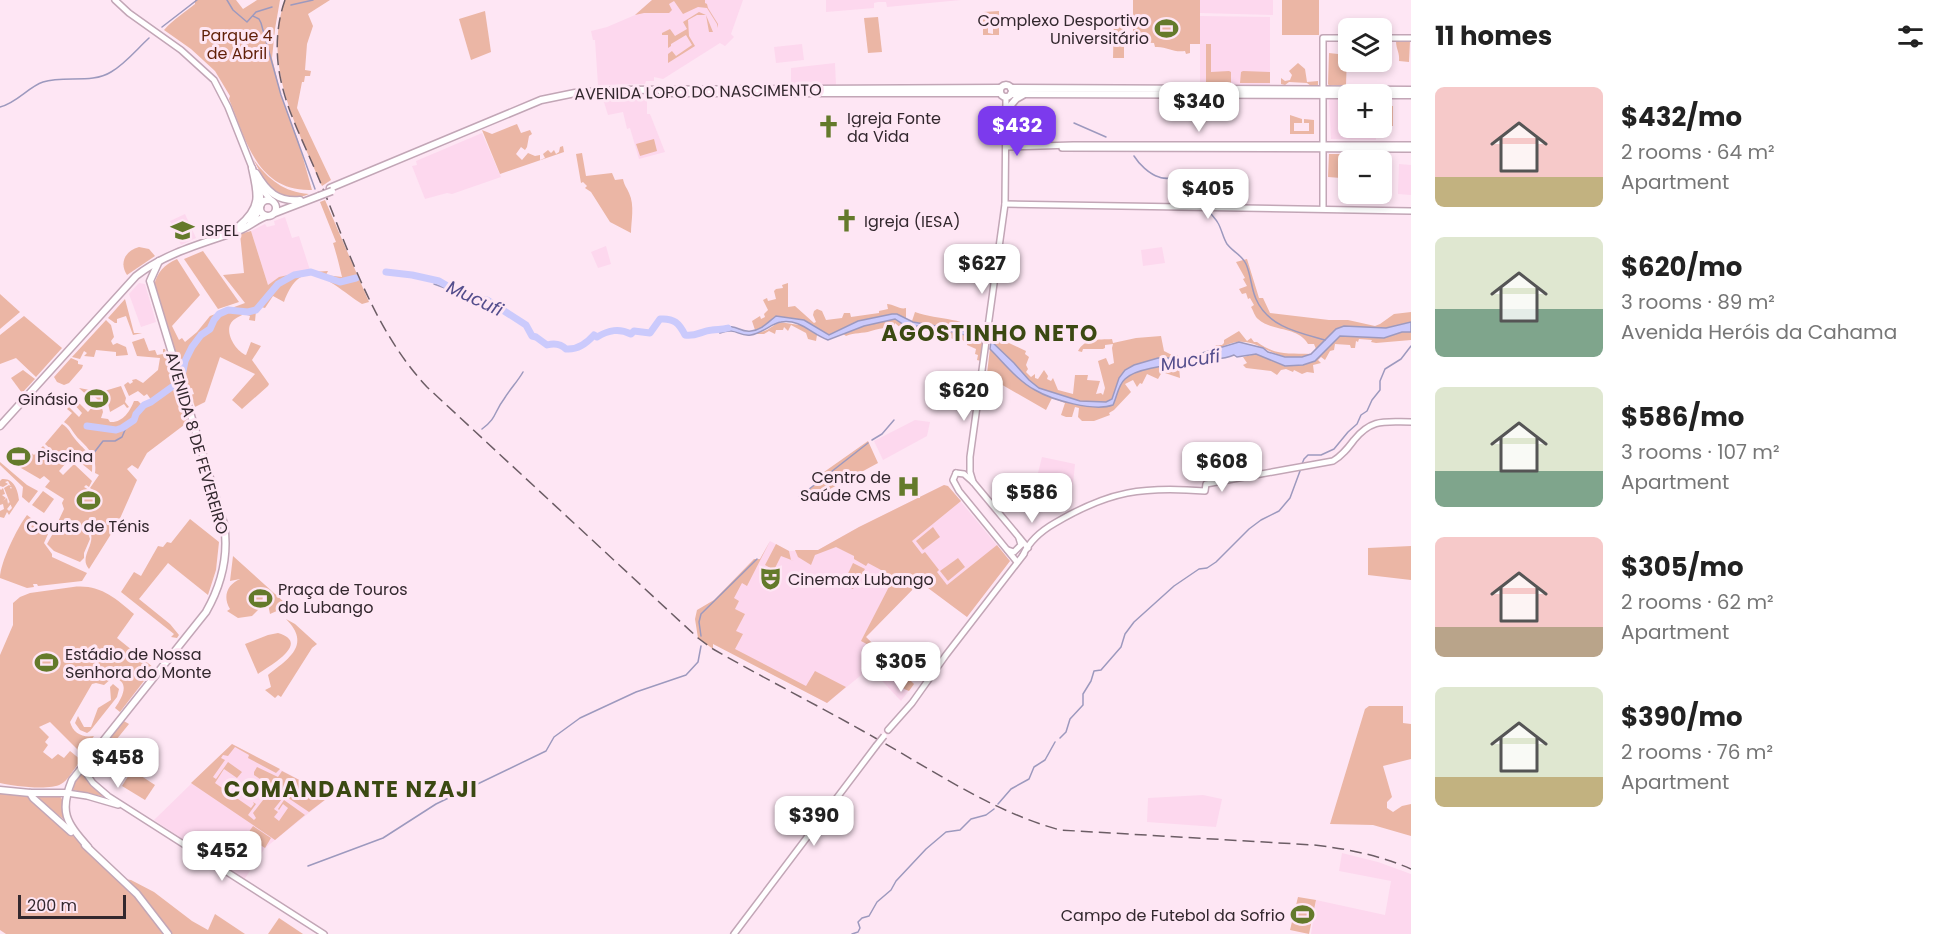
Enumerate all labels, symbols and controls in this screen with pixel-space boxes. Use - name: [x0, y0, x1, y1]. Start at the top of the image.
- place label: Complexo Desportivo Universitário: [977, 9, 1149, 50]
- sports icon: Complexo Desportivo Universitário: [1154, 16, 1180, 42]
- map controls: [1338, 18, 1392, 204]
- button: layers: [1338, 18, 1392, 72]
- text: 11 homes: [1435, 18, 1552, 54]
- icon: filters: [1894, 20, 1927, 53]
- park label: Parque 4 de Abril: [201, 24, 273, 65]
- street label: AVENIDA LOPO DO NASCIMENTO: [574, 78, 822, 106]
- pin: $340: [1163, 82, 1235, 133]
- button: +: [1338, 84, 1392, 138]
- text: $340: [1173, 87, 1225, 115]
- text: $432/mo: [1621, 99, 1742, 135]
- pin: $432: [981, 106, 1053, 157]
- place label: Igreja Fonte da Vida: [847, 107, 941, 148]
- text: $432: [992, 111, 1042, 139]
- icon: home: [1483, 111, 1555, 183]
- church icon: Igreja Fonte da Vida: [816, 114, 842, 140]
- text: 2 rooms · 64 m²: [1621, 138, 1775, 166]
- button: −: [1338, 150, 1392, 204]
- text: Apartment: [1621, 168, 1729, 196]
- pin: $405: [1172, 169, 1244, 220]
- text: $405: [1182, 174, 1234, 202]
- church icon: Igreja (IESA): [833, 208, 859, 234]
- place label: Igreja (IESA): [864, 210, 961, 233]
- school or university icon: ISPEL: [170, 217, 196, 243]
- place label: ISPEL: [201, 219, 239, 242]
- pin: $627: [946, 244, 1018, 295]
- text: $627: [958, 249, 1006, 277]
- text: $620/mo: [1621, 249, 1742, 285]
- icon: home: [1483, 261, 1555, 333]
- water label: Mucufi: [443, 274, 508, 322]
- text: 3 rooms · 89 m²: [1621, 288, 1775, 316]
- district label: AGOSTINHO NETO: [881, 318, 1099, 349]
- text: Avenida Heróis da Cahama: [1621, 318, 1897, 346]
- water label: Mucufi: [1158, 343, 1222, 377]
- street label: AVENIDA 8 DE FEVEREIRO: [160, 349, 234, 537]
- pin: $620: [928, 371, 1000, 422]
- text: $620: [939, 376, 989, 404]
- sports icon: Ginásio: [83, 386, 109, 412]
- place label: Ginásio: [18, 388, 78, 411]
- text: $586/mo: [1621, 399, 1744, 435]
- icon: home: [1483, 411, 1555, 483]
- text: 3 rooms · 107 m²: [1621, 438, 1780, 466]
- pin: $608: [1186, 442, 1258, 493]
- sports icon: Piscina: [6, 443, 32, 469]
- place label: Piscina: [37, 445, 93, 468]
- text: $608: [1196, 447, 1248, 475]
- place label: Centro de Saúde CMS: [800, 466, 891, 507]
- text: Apartment: [1621, 468, 1729, 496]
- hospital icon: Centro de Saúde CMS: [896, 473, 922, 499]
- pin: $586: [996, 473, 1068, 524]
- text: $586: [1006, 478, 1058, 506]
- sports icon: Courts de Ténis: [75, 488, 101, 514]
- place label: Courts de Ténis: [26, 515, 150, 538]
- text: $305/mo: [1621, 549, 1744, 585]
- icon: home: [1483, 561, 1555, 633]
- theatre icon: Cinemax Lubango: [757, 566, 783, 592]
- place label: Cinemax Lubango: [788, 568, 934, 591]
- place label: Praça de Touros do Lubango: [278, 578, 408, 619]
- sports icon: Praça de Touros do Lubango: [247, 585, 273, 611]
- text: 2 rooms · 62 m²: [1621, 588, 1774, 616]
- text: Apartment: [1621, 618, 1729, 646]
- pin: $305: [865, 642, 937, 693]
- place label: Estádio de Nossa Senhora do Monte: [65, 643, 211, 684]
- text: $305: [875, 647, 927, 675]
- sports icon: Estádio de Nossa Senhora do Monte: [34, 650, 60, 676]
- text: $390/mo: [1621, 699, 1743, 735]
- icon: home: [1483, 711, 1555, 783]
- pin: $458: [82, 738, 154, 789]
- text: 2 rooms · 76 m²: [1621, 738, 1773, 766]
- text: $458: [92, 743, 144, 771]
- text: Apartment: [1621, 768, 1729, 796]
- district label: COMANDANTE NZAJI: [224, 774, 478, 805]
- pin: $390: [778, 796, 850, 847]
- text: $390: [789, 801, 839, 829]
- pin: $452: [186, 831, 258, 882]
- text: $452: [196, 836, 248, 864]
- scale bar: [18, 892, 126, 920]
- text: 200 m: [27, 894, 77, 917]
- sports icon: Campo de Futebol da Sofrio: [1290, 902, 1316, 928]
- place label: Campo de Futebol da Sofrio: [1061, 904, 1285, 927]

